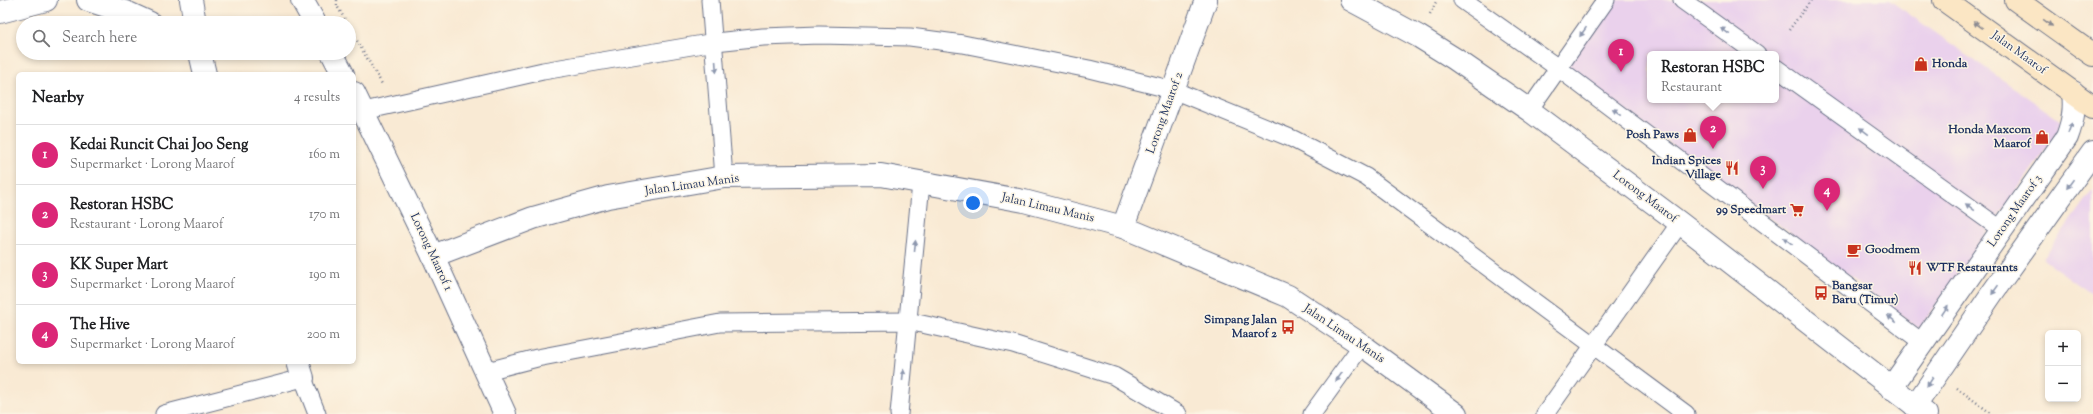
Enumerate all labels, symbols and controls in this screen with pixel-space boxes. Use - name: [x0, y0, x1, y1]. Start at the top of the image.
- search box: [16, 16, 356, 60]
- one-way arrow: [2043, 19, 2053, 27]
- one-way arrow: [1973, 20, 1984, 29]
- street label: Jalan Maarof: [1987, 26, 2051, 80]
- icon: search: [30, 27, 52, 49]
- one-way arrow: [1579, 27, 1587, 37]
- one-way arrow: [1720, 27, 1731, 35]
- text: Search here: [62, 28, 137, 49]
- pin: 1: [1608, 39, 1634, 72]
- popup: [1647, 51, 1779, 103]
- place label: Honda: [1931, 55, 1968, 73]
- shop icon: Honda: [1913, 56, 1929, 72]
- text: Restoran HSBC: [1661, 58, 1765, 79]
- one-way arrow: [713, 61, 720, 73]
- street label: Lorong Maarof 2: [1142, 69, 1188, 156]
- text: Restaurant: [1661, 79, 1722, 97]
- text: Nearby: [32, 86, 84, 110]
- text: 4 results: [294, 89, 340, 107]
- one-way arrow: [1612, 108, 1623, 117]
- pin: 2: [1700, 116, 1726, 149]
- place label: Honda Maxcom Maarof: [1947, 121, 2032, 153]
- one-way arrow: [2067, 122, 2073, 134]
- place label: Posh Paws: [1625, 126, 1679, 144]
- shop icon: Posh Paws: [1682, 127, 1698, 143]
- one-way arrow: [1859, 127, 1870, 136]
- shop icon: Honda Maxcom Maarof: [2034, 129, 2050, 145]
- text: Kedai Runcit Chai Joo Seng: [70, 135, 248, 156]
- text: 1: [43, 146, 47, 164]
- text: 160 m: [309, 146, 340, 164]
- place label: Indian Spices Village: [1651, 152, 1721, 184]
- text: Supermarket · Lorong Maarof: [70, 156, 235, 174]
- pin: 3: [1750, 156, 1776, 189]
- restaurant icon: Indian Spices Village: [1724, 160, 1740, 176]
- street label: Lorong Maarof: [1609, 167, 1682, 228]
- street label: Jalan Limau Manis: [643, 169, 740, 201]
- street label: Lorong Maarof 3: [1983, 171, 2047, 251]
- pin: 4: [1814, 178, 1840, 211]
- one-way arrow: [2066, 179, 2074, 189]
- street label: Jalan Limau Manis: [999, 188, 1096, 227]
- your location: [963, 193, 983, 213]
- text: Restoran HSBC: [70, 195, 174, 216]
- place label: 99 Speedmart: [1716, 201, 1787, 219]
- supermarket icon: 99 Speedmart: [1789, 202, 1805, 218]
- one-way arrow: [1965, 204, 1975, 212]
- text: 2: [42, 206, 48, 224]
- text: 170 m: [309, 206, 340, 224]
- street label: Lorong Maarof 1: [405, 210, 457, 294]
- text: Restaurant · Lorong Maarof: [70, 216, 223, 234]
- one-way arrow: [1783, 237, 1794, 245]
- one-way arrow: [912, 240, 918, 252]
- place label: Goodmem: [1865, 241, 1920, 259]
- cafe icon: Goodmem: [1846, 242, 1862, 258]
- text: KK Super Mart: [70, 255, 168, 276]
- place label: WTF Restaurants: [1925, 259, 2018, 277]
- restaurant icon: WTF Restaurants: [1907, 260, 1923, 276]
- text: 3: [42, 266, 48, 284]
- text: 190 m: [309, 266, 340, 284]
- text: Supermarket · Lorong Maarof: [70, 276, 235, 294]
- place label: Bangsar Baru (Timur): [1831, 277, 1899, 309]
- one-way arrow: [1991, 284, 1999, 295]
- bus stop icon: Bangsar Baru (Timur): [1813, 285, 1829, 301]
- street label: Jalan Limau Manis: [1299, 299, 1389, 368]
- one-way arrow: [1941, 305, 1949, 316]
- place label: Simpang Jalan Maarof 2: [1204, 311, 1278, 343]
- text: The Hive: [70, 315, 130, 336]
- one-way arrow: [1887, 315, 1898, 323]
- bus stop icon: Simpang Jalan Maarof 2: [1280, 319, 1296, 335]
- text: 4: [42, 326, 48, 344]
- text: 200 m: [307, 326, 340, 344]
- map controls: [2045, 330, 2081, 402]
- button: +: [2045, 330, 2081, 366]
- text: Supermarket · Lorong Maarof: [70, 336, 235, 354]
- button: −: [2045, 366, 2081, 402]
- one-way arrow: [900, 369, 906, 381]
- one-way arrow: [1335, 371, 1343, 382]
- one-way arrow: [1927, 377, 1934, 388]

